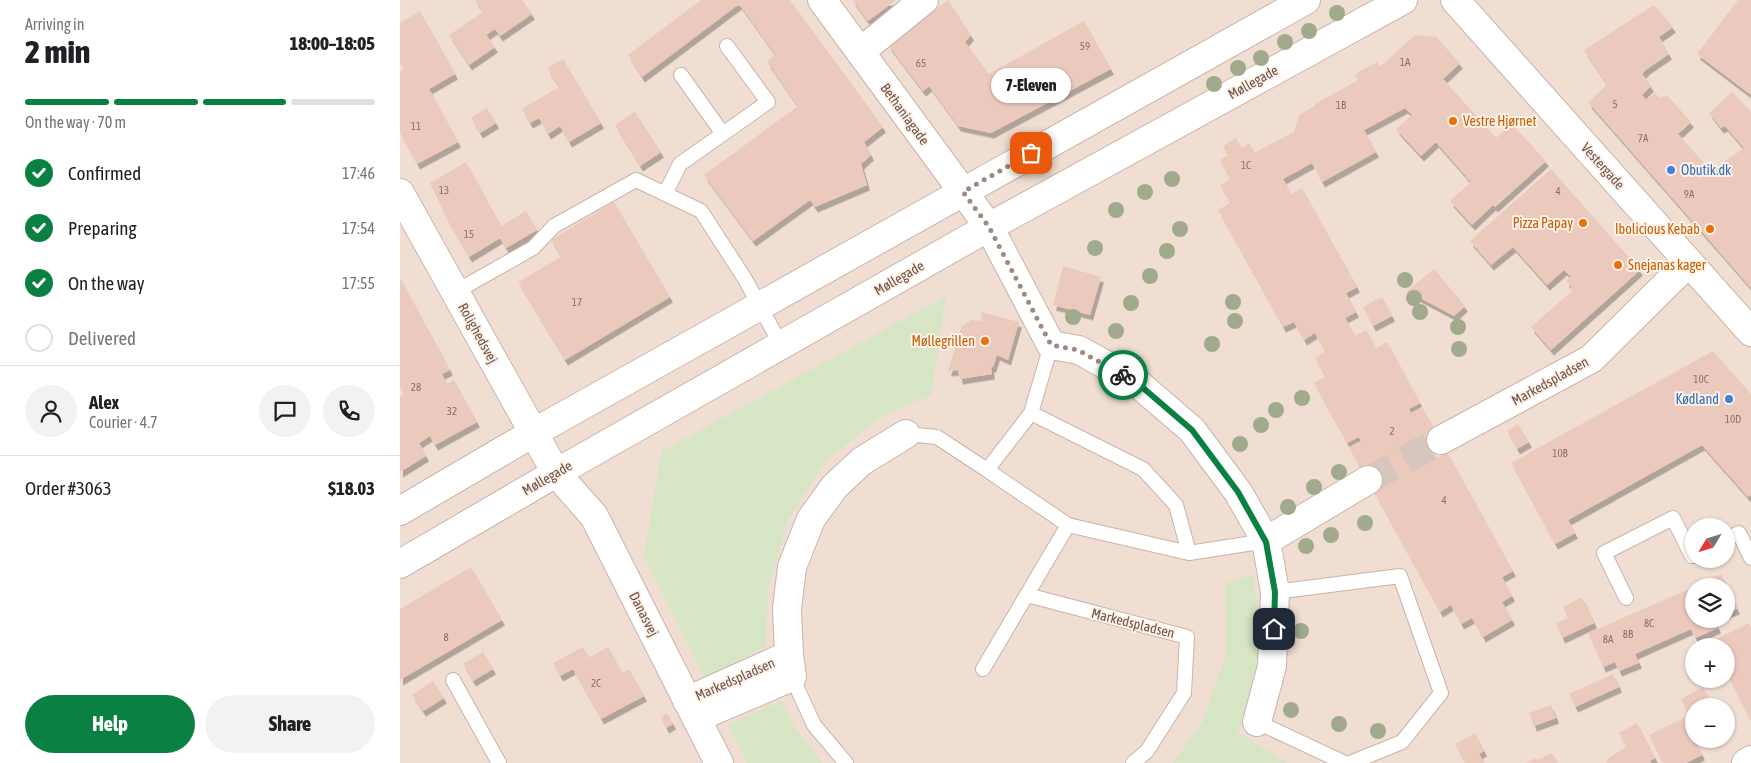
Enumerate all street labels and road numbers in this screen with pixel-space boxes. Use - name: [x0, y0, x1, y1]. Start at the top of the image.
- street label: Møllegade: [1225, 62, 1281, 102]
- street label: Bethaniagade: [877, 80, 933, 148]
- street label: Vestergade: [1578, 139, 1628, 193]
- street label: Møllegade: [871, 257, 927, 299]
- street label: Rolighedsvej: [455, 300, 501, 366]
- street label: Markedspladsen: [1509, 353, 1591, 409]
- street label: Møllegade: [519, 457, 575, 499]
- street label: Danasvej: [626, 589, 662, 639]
- street label: Markedspladsen: [1090, 605, 1176, 641]
- street label: Markedspladsen: [693, 654, 777, 704]

